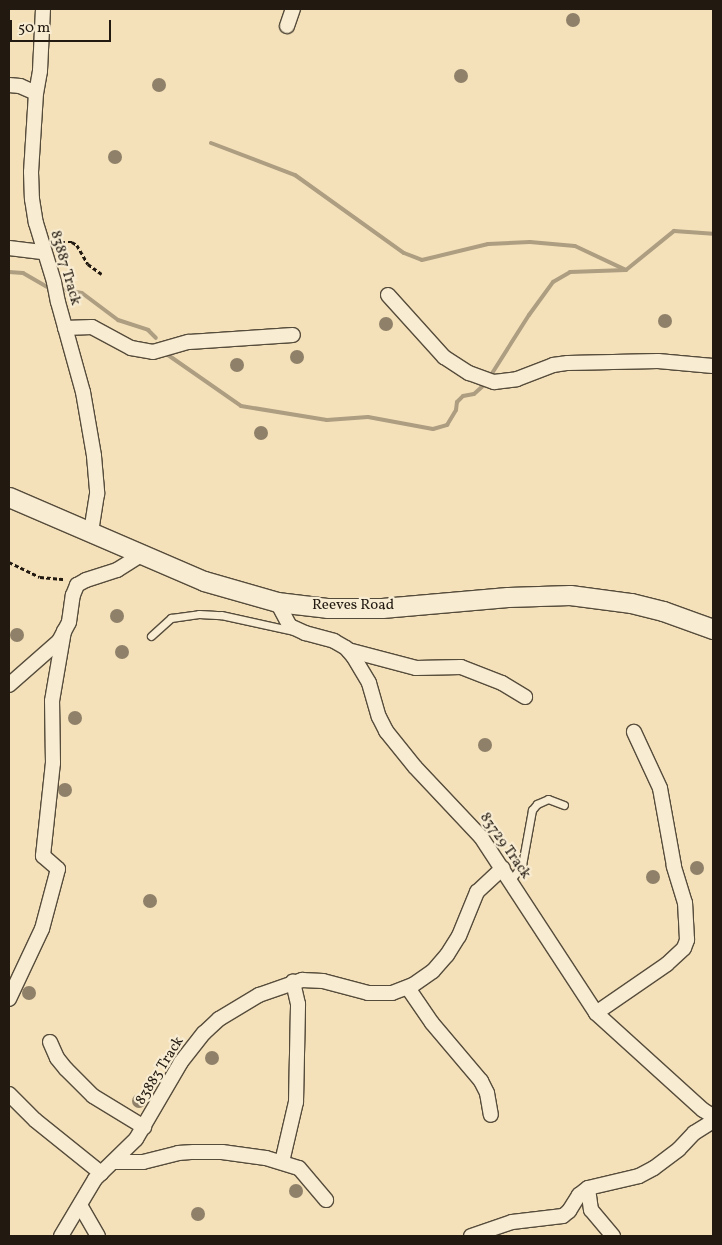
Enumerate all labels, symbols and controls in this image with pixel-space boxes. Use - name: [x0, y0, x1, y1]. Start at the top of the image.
- scale bar: [12, 10, 114, 42]
- text: 50 m: [18, 18, 50, 39]
- street label: 83887 Track: [46, 228, 84, 308]
- street label: Reeves Road: [312, 597, 394, 615]
- street label: 83729 Track: [475, 809, 535, 883]
- street label: 83883 Track: [132, 1033, 188, 1109]

